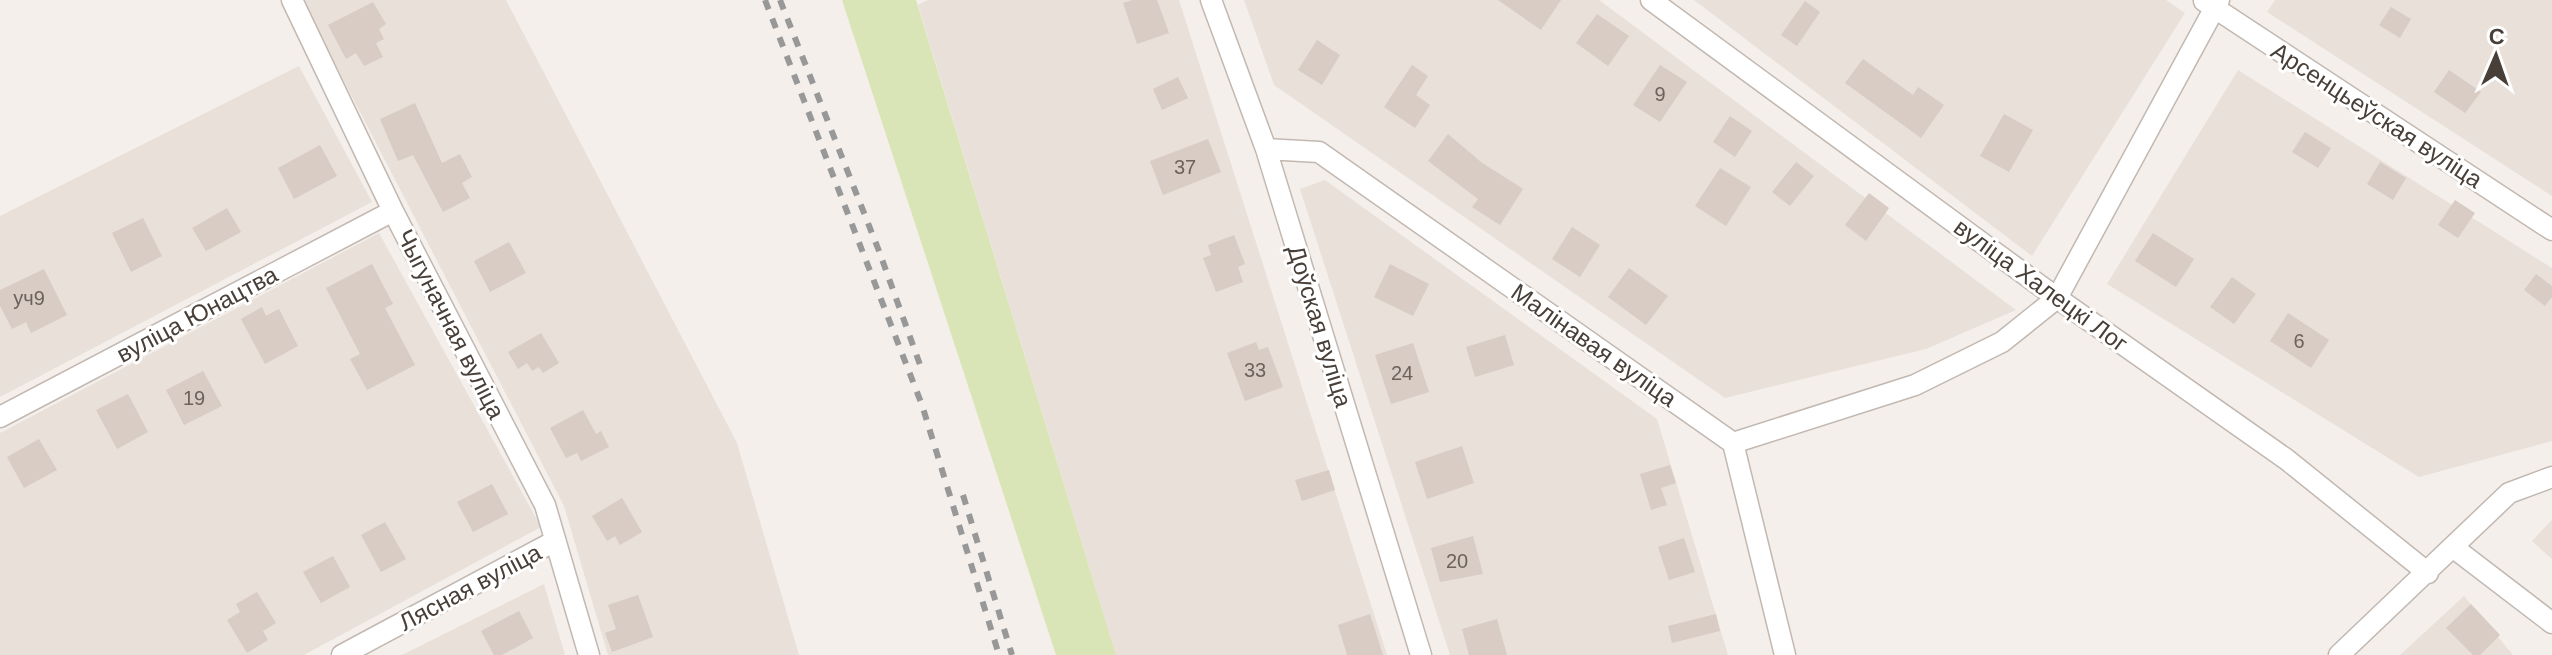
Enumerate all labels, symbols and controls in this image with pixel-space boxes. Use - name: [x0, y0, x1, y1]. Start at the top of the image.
- north arrow: [2456, 16, 2536, 96]
- text: С: [2488, 24, 2505, 49]
- street label: Арсенцьеўская вуліца: [2267, 37, 2488, 194]
- house number: 9: [1654, 83, 1666, 105]
- house number: 37: [1174, 156, 1196, 178]
- street label: вуліца Халецкі Лог: [1949, 213, 2133, 357]
- street label: Чыгуначная вуліца: [392, 225, 511, 424]
- street label: Доўская вуліца: [1283, 242, 1358, 411]
- street label: вуліца Юнацтва: [112, 260, 283, 368]
- street label: Малінавая вуліца: [1506, 278, 1682, 412]
- house number: уч9: [13, 287, 45, 309]
- house number: 6: [2293, 330, 2305, 352]
- house number: 33: [1244, 359, 1266, 381]
- house number: 24: [1391, 362, 1413, 384]
- house number: 19: [183, 387, 205, 409]
- street label: Лясная вуліца: [394, 538, 546, 636]
- house number: 20: [1446, 550, 1468, 572]

